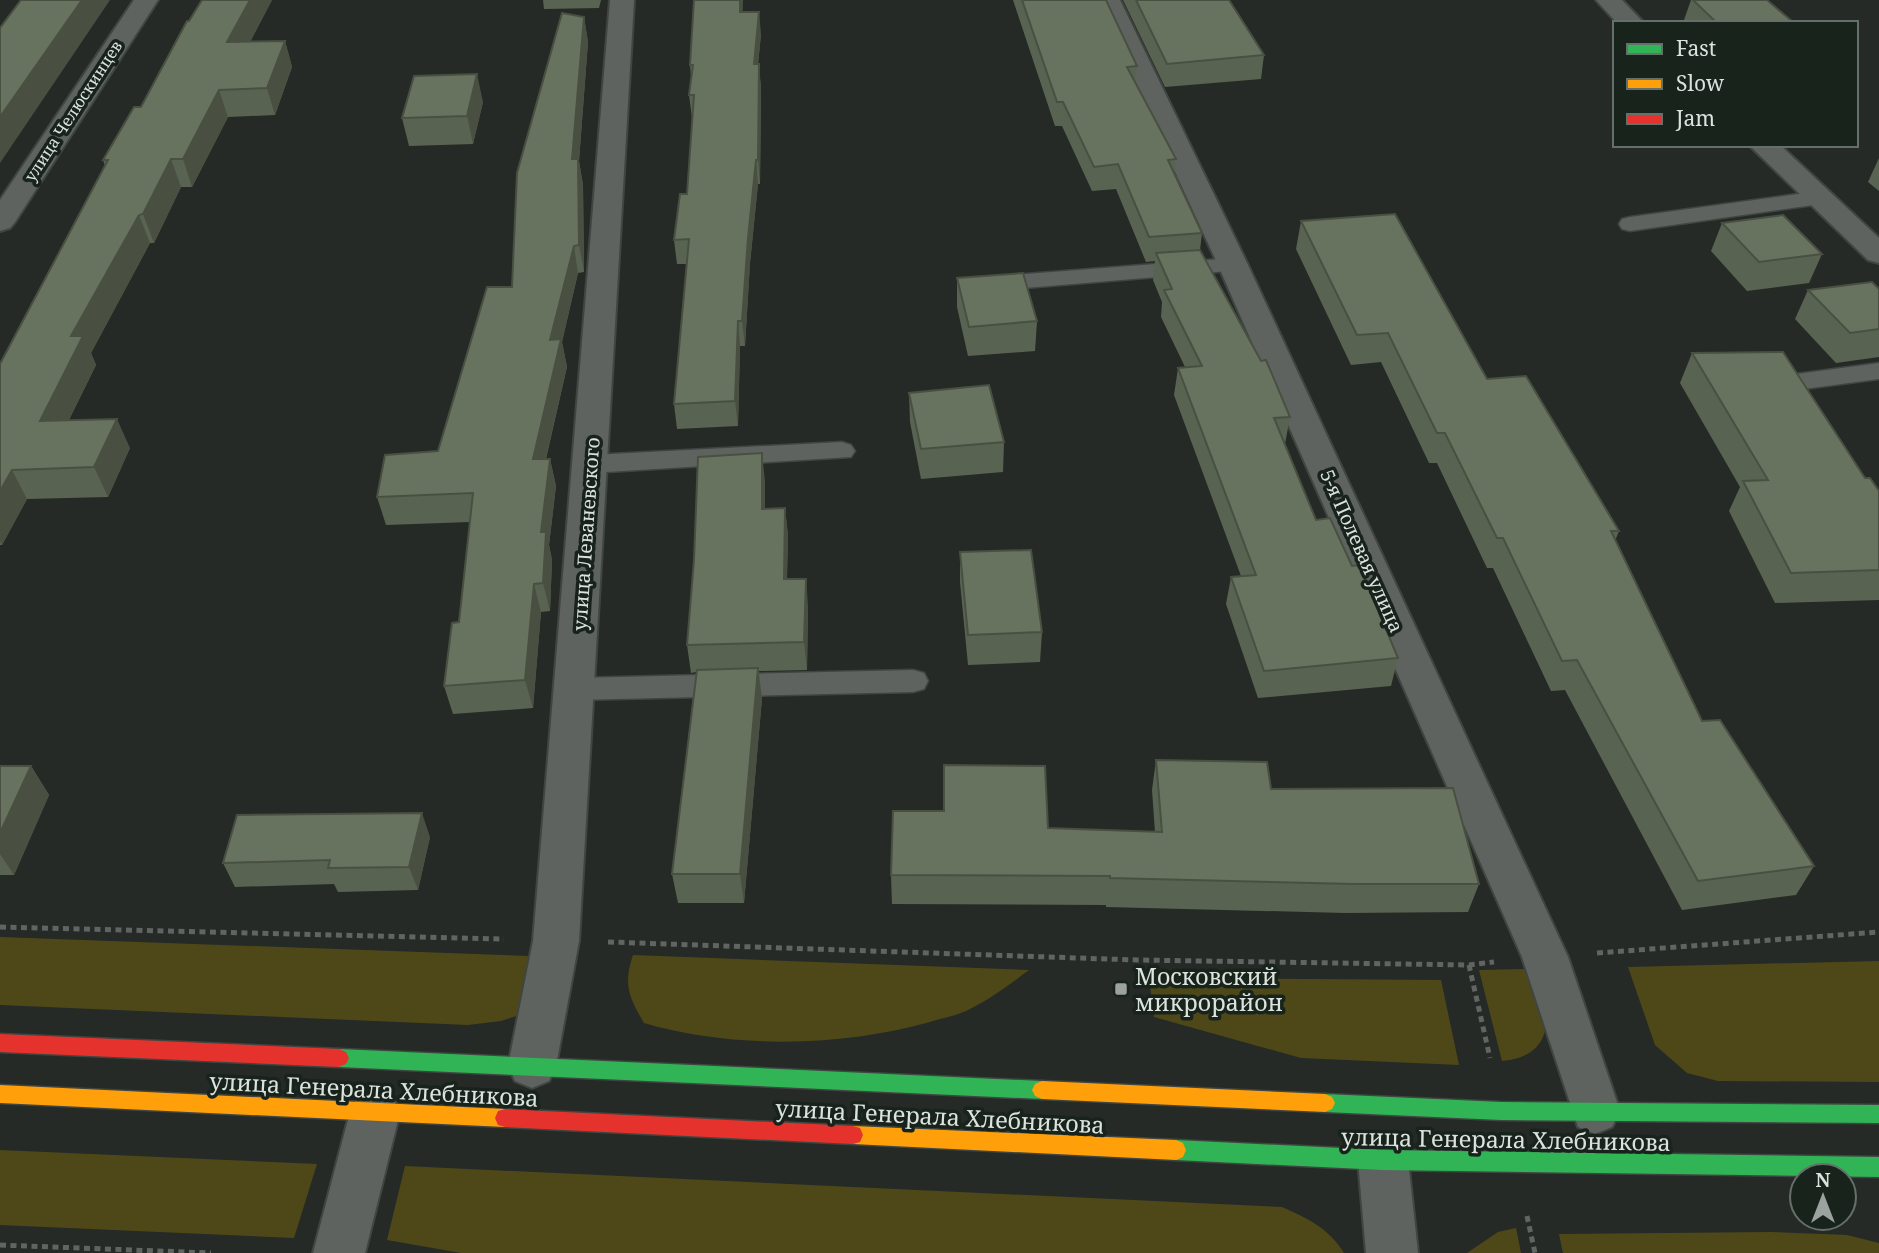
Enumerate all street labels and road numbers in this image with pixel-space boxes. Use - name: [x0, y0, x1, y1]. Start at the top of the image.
- street label: улица Челюскинцев: [19, 36, 127, 186]
- street label: улица Леваневского: [566, 436, 606, 632]
- street label: 5-я Полевая улица: [1314, 465, 1410, 637]
- street label: улица Генерала Хлебникова: [209, 1064, 539, 1114]
- street label: улица Генерала Хлебникова: [775, 1091, 1105, 1141]
- street label: улица Генерала Хлебникова: [1341, 1120, 1671, 1158]

